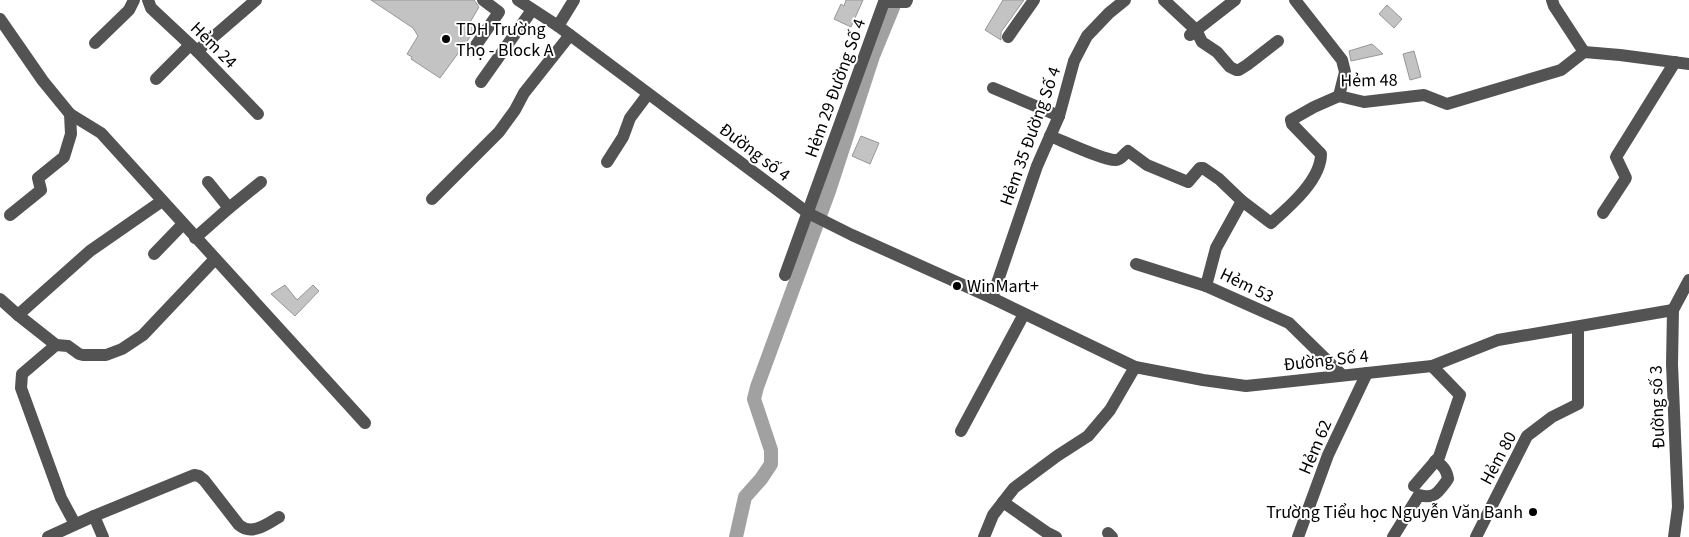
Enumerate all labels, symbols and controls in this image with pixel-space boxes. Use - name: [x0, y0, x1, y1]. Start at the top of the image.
- street label: Hẻm 29 Đường Số 4: [799, 15, 872, 161]
- street label: Hẻm 24: [185, 16, 243, 74]
- place label: TDH Trường Thọ - Block A: [456, 17, 554, 63]
- marker: TDH Trường Thọ - Block A: [440, 33, 452, 45]
- street label: Hẻm 35 Đường Số 4: [994, 63, 1067, 209]
- street label: Hẻm 48: [1340, 68, 1398, 93]
- street label: Đường số 4: [714, 117, 796, 187]
- street label: Hẻm 53: [1216, 262, 1278, 309]
- place label: WinMart+: [967, 274, 1039, 299]
- marker: WinMart+: [951, 280, 963, 292]
- street label: Đường Số 4: [1282, 344, 1370, 377]
- street label: Đường số 3: [1644, 365, 1671, 449]
- street label: Hẻm 62: [1293, 416, 1338, 478]
- street label: Hẻm 80: [1474, 427, 1523, 489]
- place label: Trường Tiểu học Nguyễn Văn Banh: [1266, 500, 1523, 525]
- marker: Trường Tiểu học Nguyễn Văn Banh: [1527, 506, 1539, 518]

